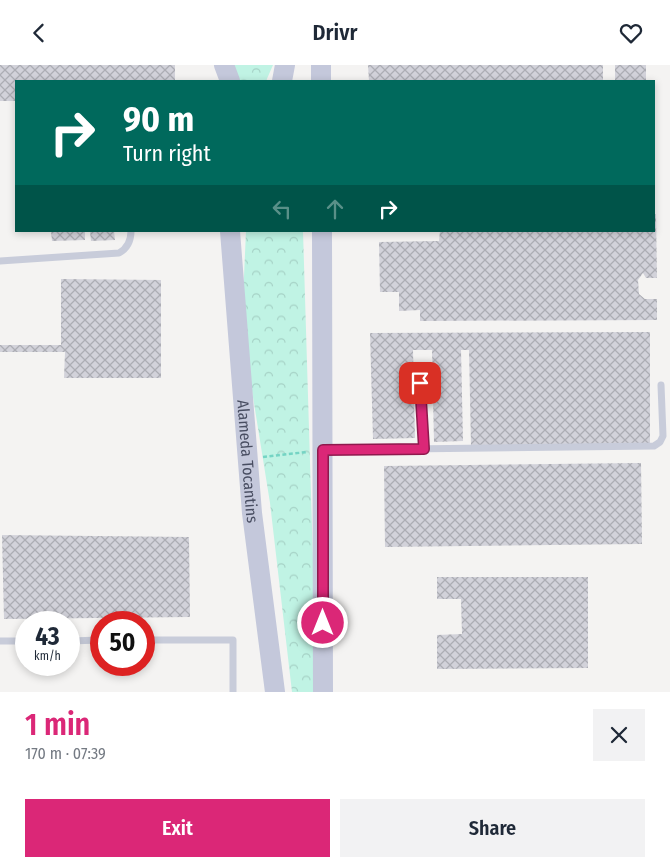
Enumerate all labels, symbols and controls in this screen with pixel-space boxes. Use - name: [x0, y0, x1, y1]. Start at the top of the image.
- icon: back: [25, 19, 53, 47]
- text: Drivr: [313, 19, 357, 46]
- icon: heart: [617, 19, 645, 47]
- text: 90 m: [123, 98, 194, 140]
- icon: right: [40, 100, 105, 165]
- text: Turn right: [123, 140, 211, 167]
- icon: left: [268, 195, 296, 223]
- icon: ahead: [321, 195, 349, 223]
- icon: right: [374, 195, 402, 223]
- pin: [399, 362, 441, 404]
- icon: arrive: [406, 369, 434, 397]
- street label: Alameda Tocantins: [233, 399, 262, 524]
- position arrow: [296, 596, 348, 648]
- speed limit sign: 50: [90, 611, 155, 676]
- text: 43: [35, 622, 60, 652]
- text: km/h: [34, 649, 61, 663]
- text: 1 min: [25, 707, 90, 743]
- button: close: [593, 709, 645, 761]
- text: 170 m · 07:39: [25, 744, 106, 763]
- button: Exit: [25, 799, 330, 857]
- button: Share: [340, 799, 645, 857]

